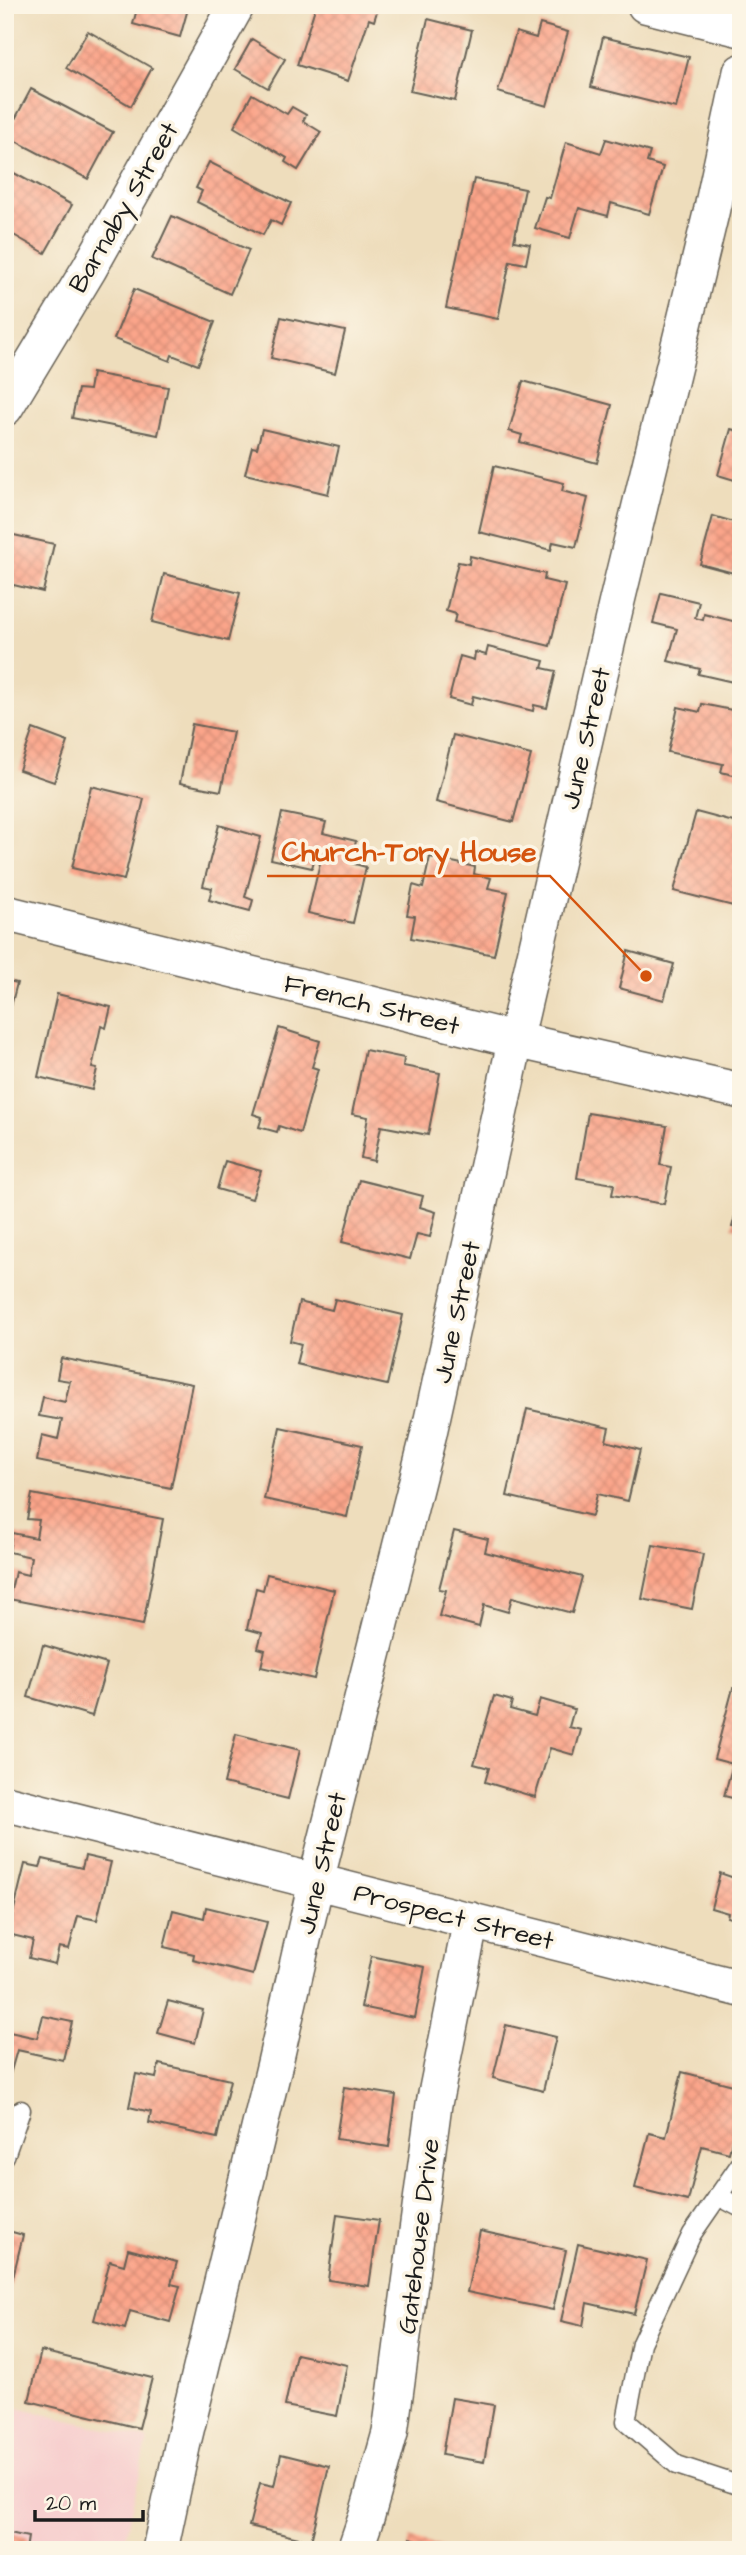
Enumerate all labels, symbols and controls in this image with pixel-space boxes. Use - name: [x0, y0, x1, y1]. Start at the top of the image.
- street label: Barnaby Street: [60, 115, 189, 301]
- street label: June Street: [552, 663, 620, 813]
- callout: Church-Tory House: [267, 827, 550, 876]
- text: Church-Tory House: [282, 833, 536, 875]
- street label: French Street: [280, 966, 464, 1044]
- street label: June Street: [424, 1237, 490, 1387]
- street label: June Street: [288, 1788, 356, 1938]
- street label: Prospect Street: [350, 1875, 558, 1959]
- street label: Gatehouse Drive: [389, 2136, 449, 2336]
- scale bar: [35, 2478, 144, 2522]
- text: 20 m: [46, 2489, 97, 2518]

